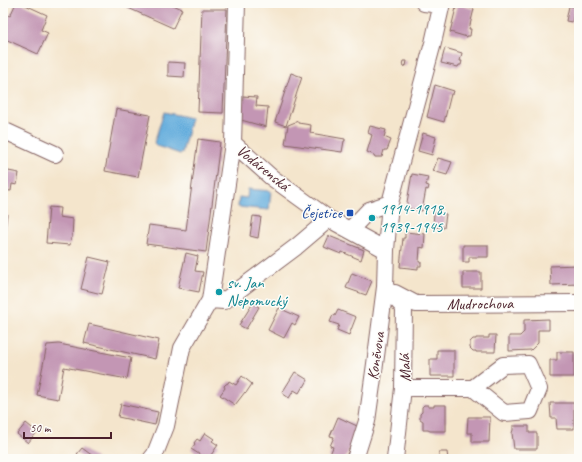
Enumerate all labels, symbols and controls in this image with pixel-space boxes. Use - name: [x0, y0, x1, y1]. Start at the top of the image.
- street label: Vodárenská: [232, 140, 295, 197]
- place label: 1914-1918, 1939-1945: [380, 199, 446, 237]
- place label: Čejetice: [301, 203, 344, 223]
- marker: Čejetice: [345, 208, 355, 218]
- marker: 1914-1918, 1939-1945: [367, 213, 377, 223]
- place label: sv. Jan Nepomucký: [227, 273, 288, 311]
- marker: sv. Jan Nepomucký: [214, 287, 224, 297]
- street label: Mudrochova: [447, 293, 514, 315]
- street label: Koněvova: [363, 329, 389, 381]
- street label: Malá: [394, 351, 416, 383]
- scale bar: [24, 414, 111, 440]
- text: 50 m: [30, 420, 52, 436]

